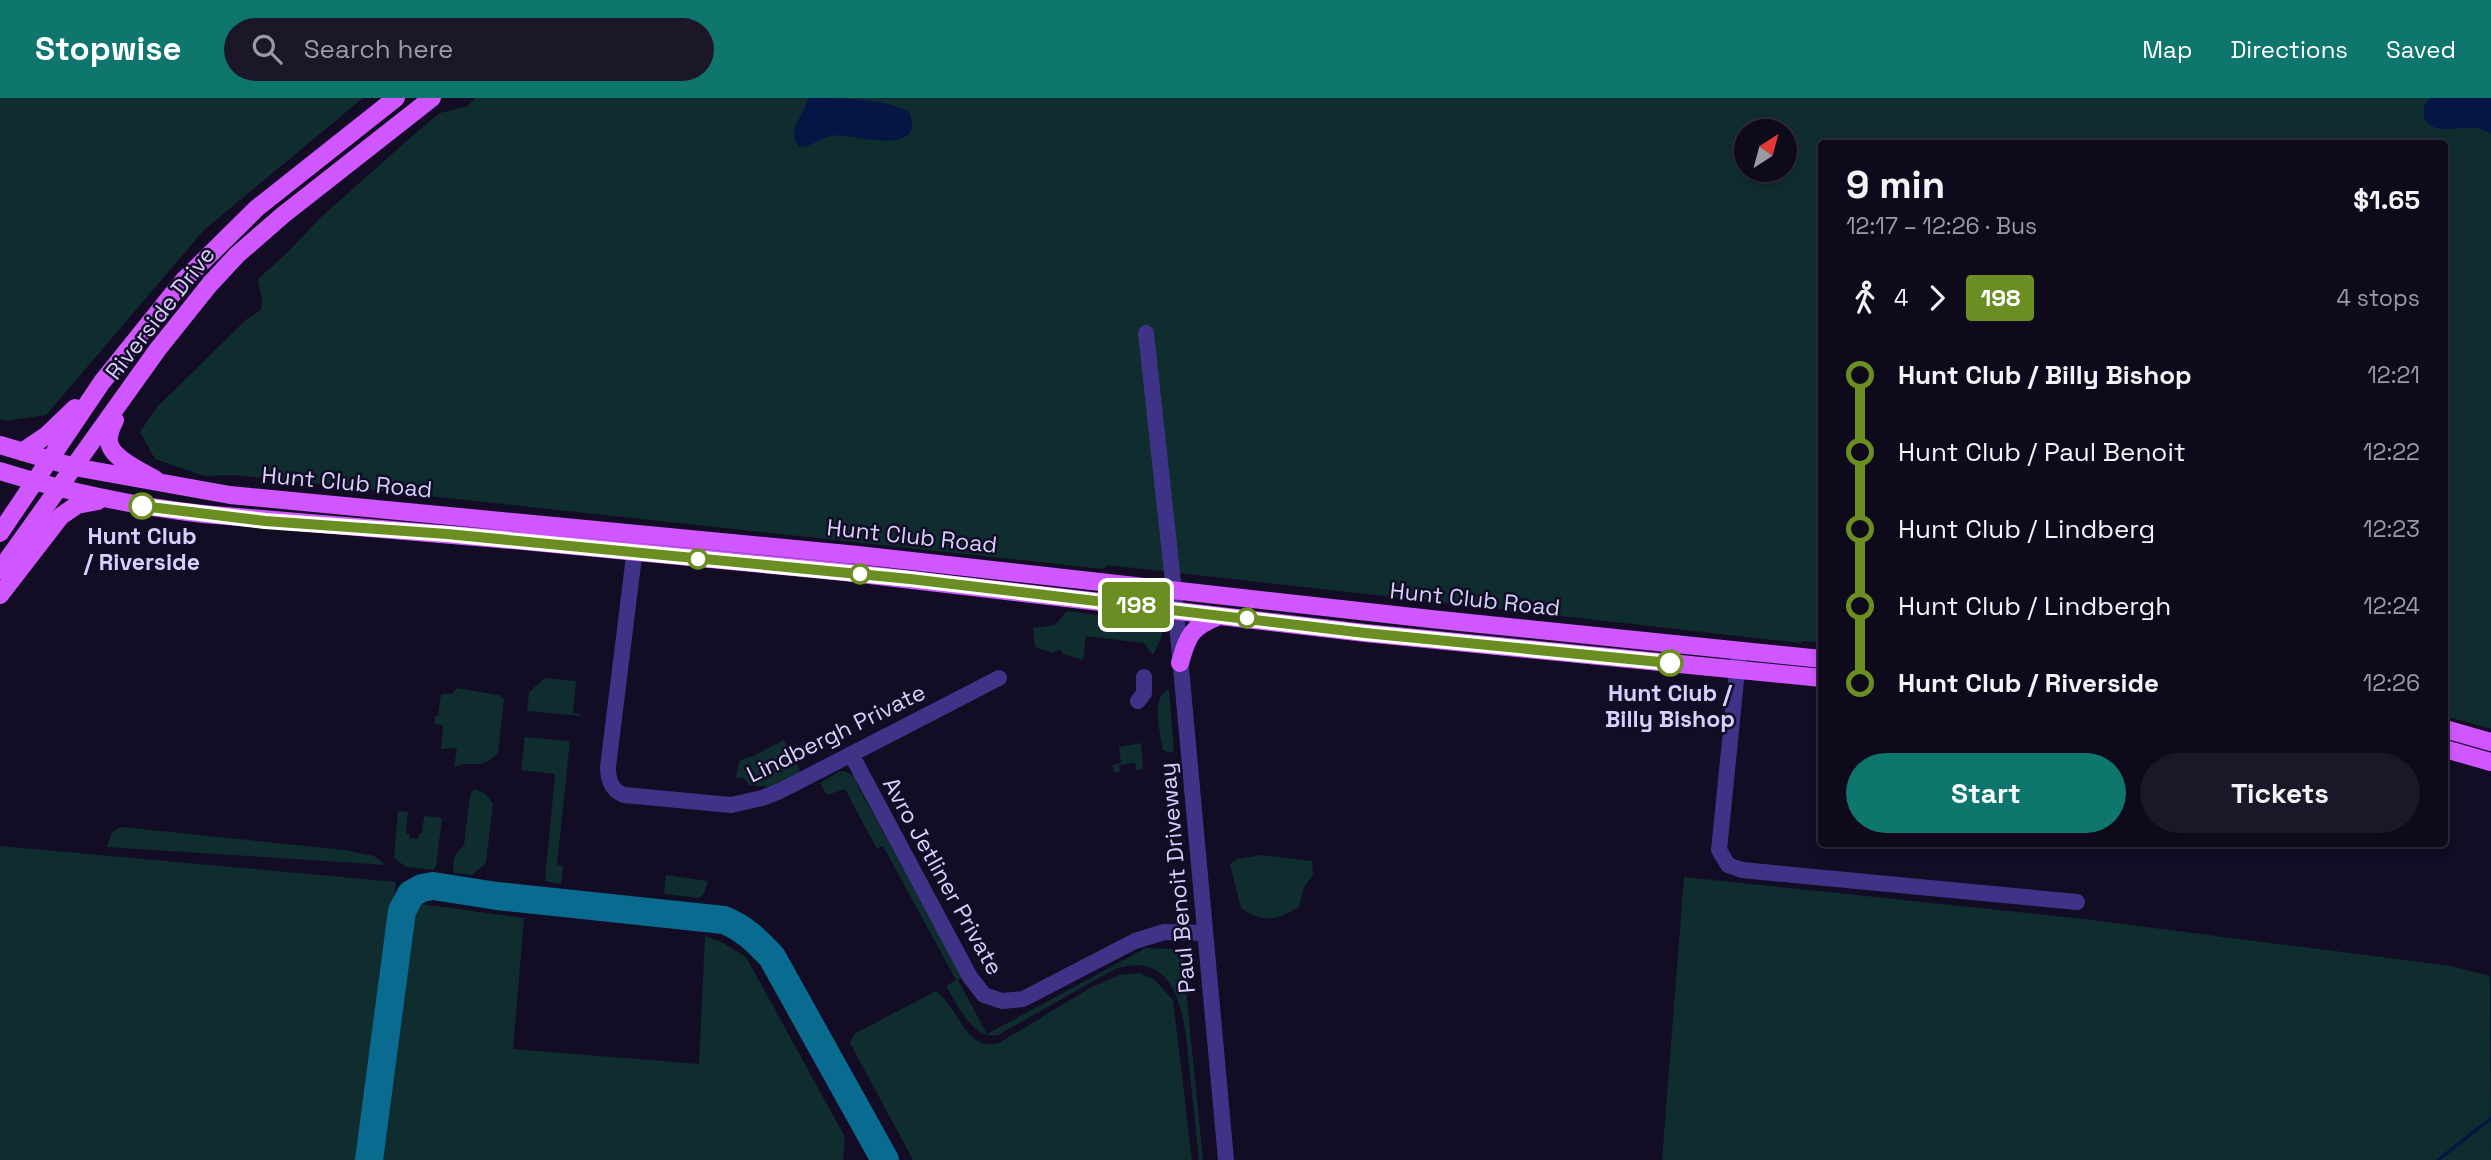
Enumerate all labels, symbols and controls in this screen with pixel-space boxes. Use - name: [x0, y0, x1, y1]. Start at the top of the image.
- search box: [224, 18, 714, 81]
- text: Stopwise: [35, 28, 182, 70]
- icon: search: [248, 30, 286, 68]
- text: Search here: [304, 32, 453, 66]
- text: Map: [2142, 34, 2192, 65]
- text: Directions: [2230, 34, 2348, 65]
- text: Saved: [2386, 34, 2456, 65]
- north arrow: [1734, 119, 1797, 182]
- map controls: [1734, 119, 1797, 182]
- text: 9 min: [1846, 161, 1945, 209]
- text: $1.65: [2353, 183, 2420, 217]
- text: 12:17 – 12:26 · Bus: [1846, 211, 2037, 241]
- street label: Riverside Drive: [99, 240, 221, 386]
- icon: walk: [1846, 279, 1884, 317]
- icon: forward: [1918, 279, 1956, 317]
- text: 198: [1980, 282, 2020, 313]
- text: 4: [1894, 283, 1908, 313]
- text: 4 stops: [2337, 283, 2420, 313]
- text: Hunt Club / Billy Bishop: [1898, 358, 2192, 392]
- text: 12:21: [2367, 360, 2420, 390]
- text: Hunt Club / Paul Benoit: [1898, 435, 2186, 469]
- text: 12:22: [2363, 437, 2420, 467]
- street label: Hunt Club Road: [260, 460, 434, 504]
- marker: Hunt Club / Riverside: [129, 493, 155, 519]
- street label: Hunt Club Road: [825, 512, 999, 560]
- text: Hunt Club / Lindberg: [1898, 512, 2155, 546]
- text: 12:23: [2363, 514, 2420, 544]
- place label: Hunt Club / Riverside: [83, 521, 200, 577]
- unlabelled marker: [688, 549, 708, 569]
- unlabelled marker: [850, 564, 870, 584]
- street label: Hunt Club Road: [1388, 575, 1562, 623]
- line badge: 198: [1096, 582, 1176, 628]
- text: 198: [1116, 589, 1156, 620]
- text: Hunt Club / Lindbergh: [1898, 589, 2171, 623]
- text: 12:24: [2363, 591, 2420, 621]
- unlabelled marker: [1237, 608, 1257, 628]
- marker: Hunt Club / Billy Bishop: [1657, 650, 1683, 676]
- text: Hunt Club / Riverside: [1898, 666, 2159, 700]
- text: 12:26: [2363, 668, 2420, 698]
- street label: Lindbergh Private: [742, 677, 930, 789]
- place label: Hunt Club / Billy Bishop: [1605, 678, 1735, 734]
- button: Start: [1846, 753, 2126, 833]
- button: Tickets: [2140, 753, 2420, 833]
- street label: Paul Benoit Driveway: [1152, 761, 1202, 995]
- street label: Avro Jetliner Private: [876, 772, 1010, 980]

